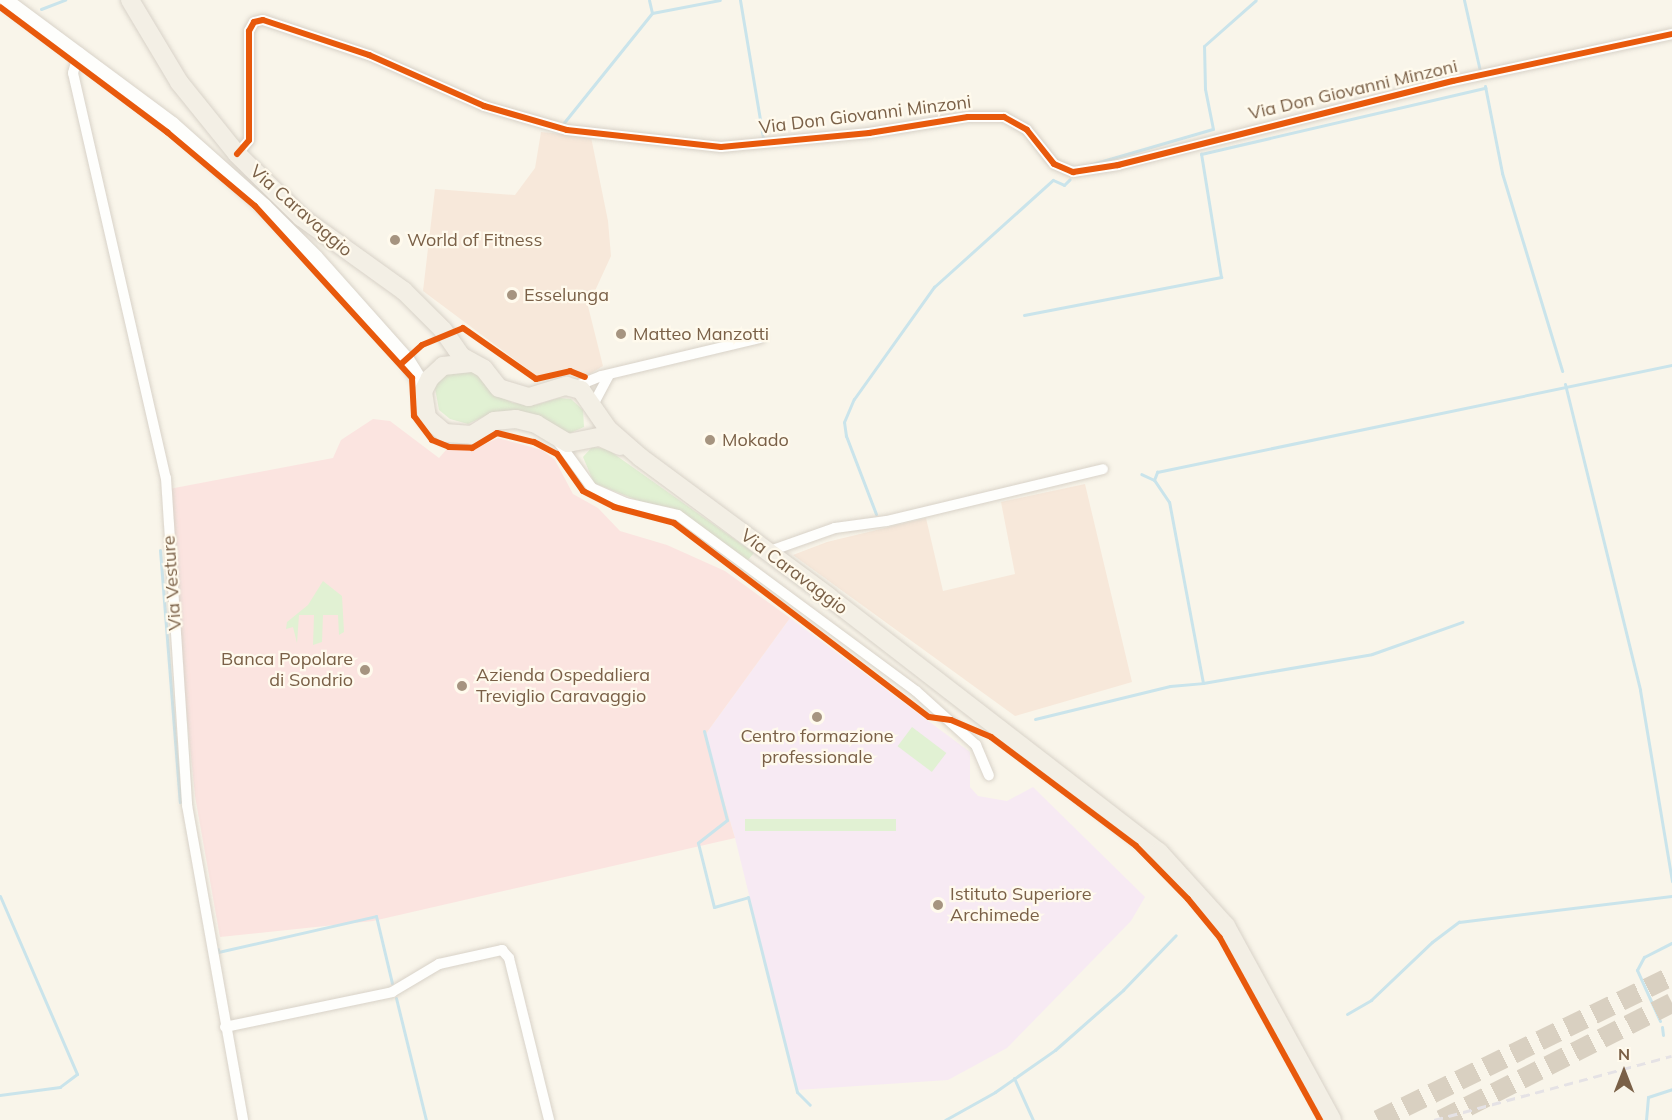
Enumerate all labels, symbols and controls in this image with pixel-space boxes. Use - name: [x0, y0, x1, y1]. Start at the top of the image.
- street label: Via Don Giovanni Minzoni: [1246, 55, 1460, 125]
- street label: Via Don Giovanni Minzoni: [758, 91, 972, 139]
- street label: Via Caravaggio: [245, 161, 357, 261]
- place label: World of Fitness: [407, 229, 542, 251]
- marker: World of Fitness: [388, 233, 402, 247]
- place label: Esselunga: [524, 284, 609, 306]
- marker: Esselunga: [505, 288, 519, 302]
- place label: Matteo Manzotti: [633, 323, 769, 345]
- marker: Matteo Manzotti: [614, 327, 628, 341]
- place label: Mokado: [722, 429, 789, 451]
- marker: Mokado: [703, 433, 717, 447]
- street label: Via Caravaggio: [736, 525, 852, 619]
- street label: Via Vesture: [158, 535, 186, 631]
- place label: Banca Popolare di Sondrio: [221, 649, 353, 692]
- marker: Banca Popolare di Sondrio: [358, 663, 372, 677]
- place label: Azienda Ospedaliera Treviglio Caravaggio: [476, 665, 650, 708]
- marker: Azienda Ospedaliera Treviglio Caravaggio: [453, 677, 471, 695]
- marker: Centro formazione professionale: [810, 710, 824, 724]
- place label: Centro formazione professionale: [740, 726, 894, 768]
- place label: Istituto Superiore Archimede: [950, 884, 1091, 926]
- marker: Istituto Superiore Archimede: [931, 898, 945, 912]
- north arrow: [1594, 1042, 1654, 1102]
- text: N: [1618, 1044, 1630, 1064]

